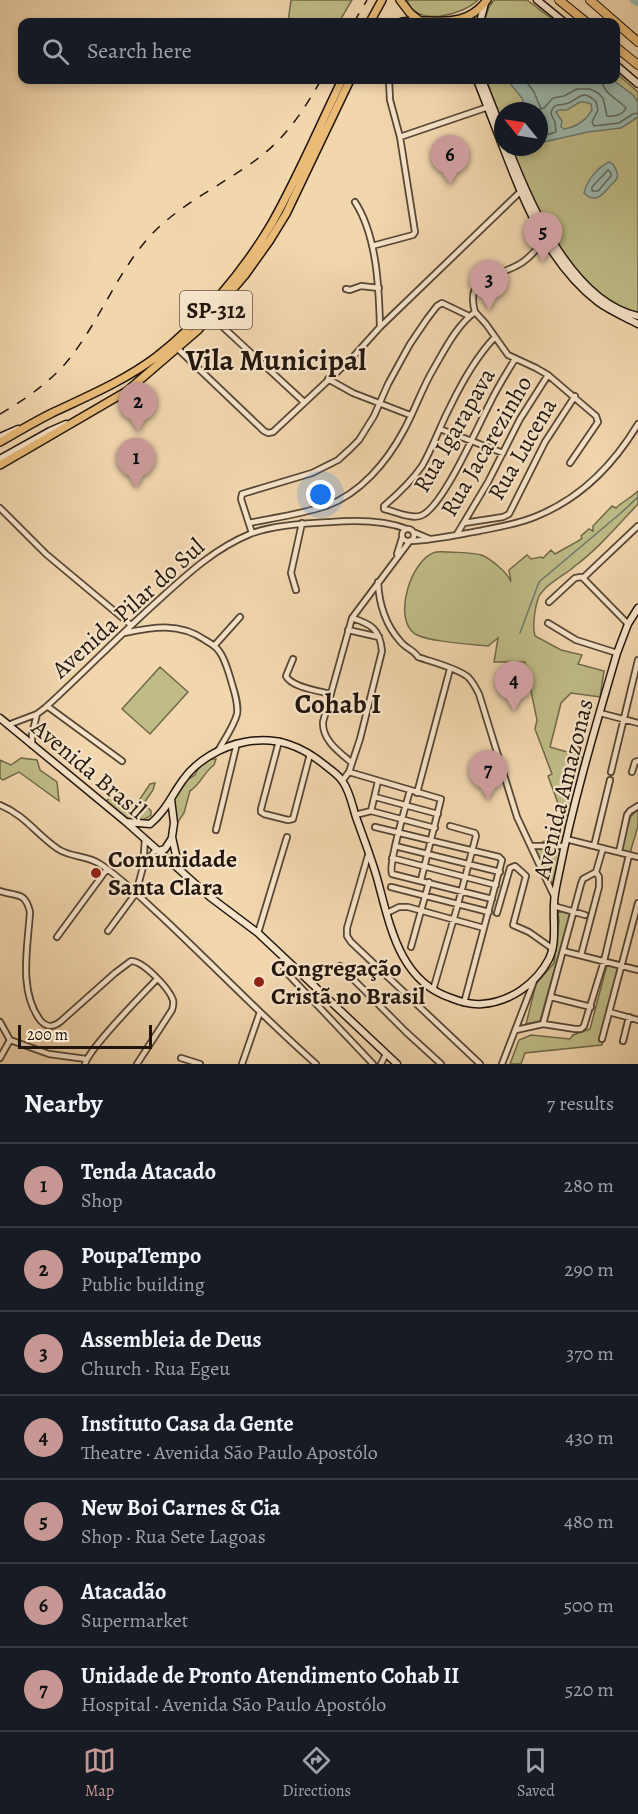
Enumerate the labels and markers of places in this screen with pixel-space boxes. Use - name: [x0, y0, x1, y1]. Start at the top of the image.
- pin: 6: [430, 136, 470, 185]
- pin: 5: [524, 212, 562, 262]
- pin: 3: [470, 260, 508, 310]
- pin: 2: [118, 382, 158, 432]
- pin: 1: [116, 438, 156, 488]
- pin: 4: [494, 662, 534, 711]
- pin: 7: [468, 750, 508, 800]
- place label: Comunidade Santa Clara: [108, 843, 237, 903]
- marker: Comunidade Santa Clara: [89, 866, 103, 880]
- place label: Congregação Cristã no Brasil: [271, 952, 426, 1012]
- marker: Congregação Cristã no Brasil: [252, 975, 266, 989]

